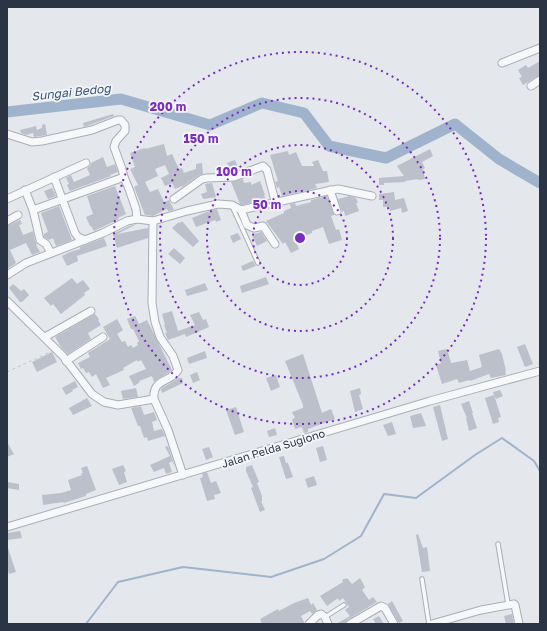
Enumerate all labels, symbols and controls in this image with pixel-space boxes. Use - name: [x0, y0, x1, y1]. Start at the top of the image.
- water label: Sungai Bedog: [31, 80, 113, 104]
- text: 200 m: [150, 99, 186, 114]
- text: 150 m: [184, 131, 218, 146]
- text: 100 m: [216, 164, 252, 179]
- text: 50 m: [253, 197, 281, 212]
- centre of rings: [293, 231, 307, 245]
- street label: Jalan Pelda Sugiono: [220, 426, 327, 470]

